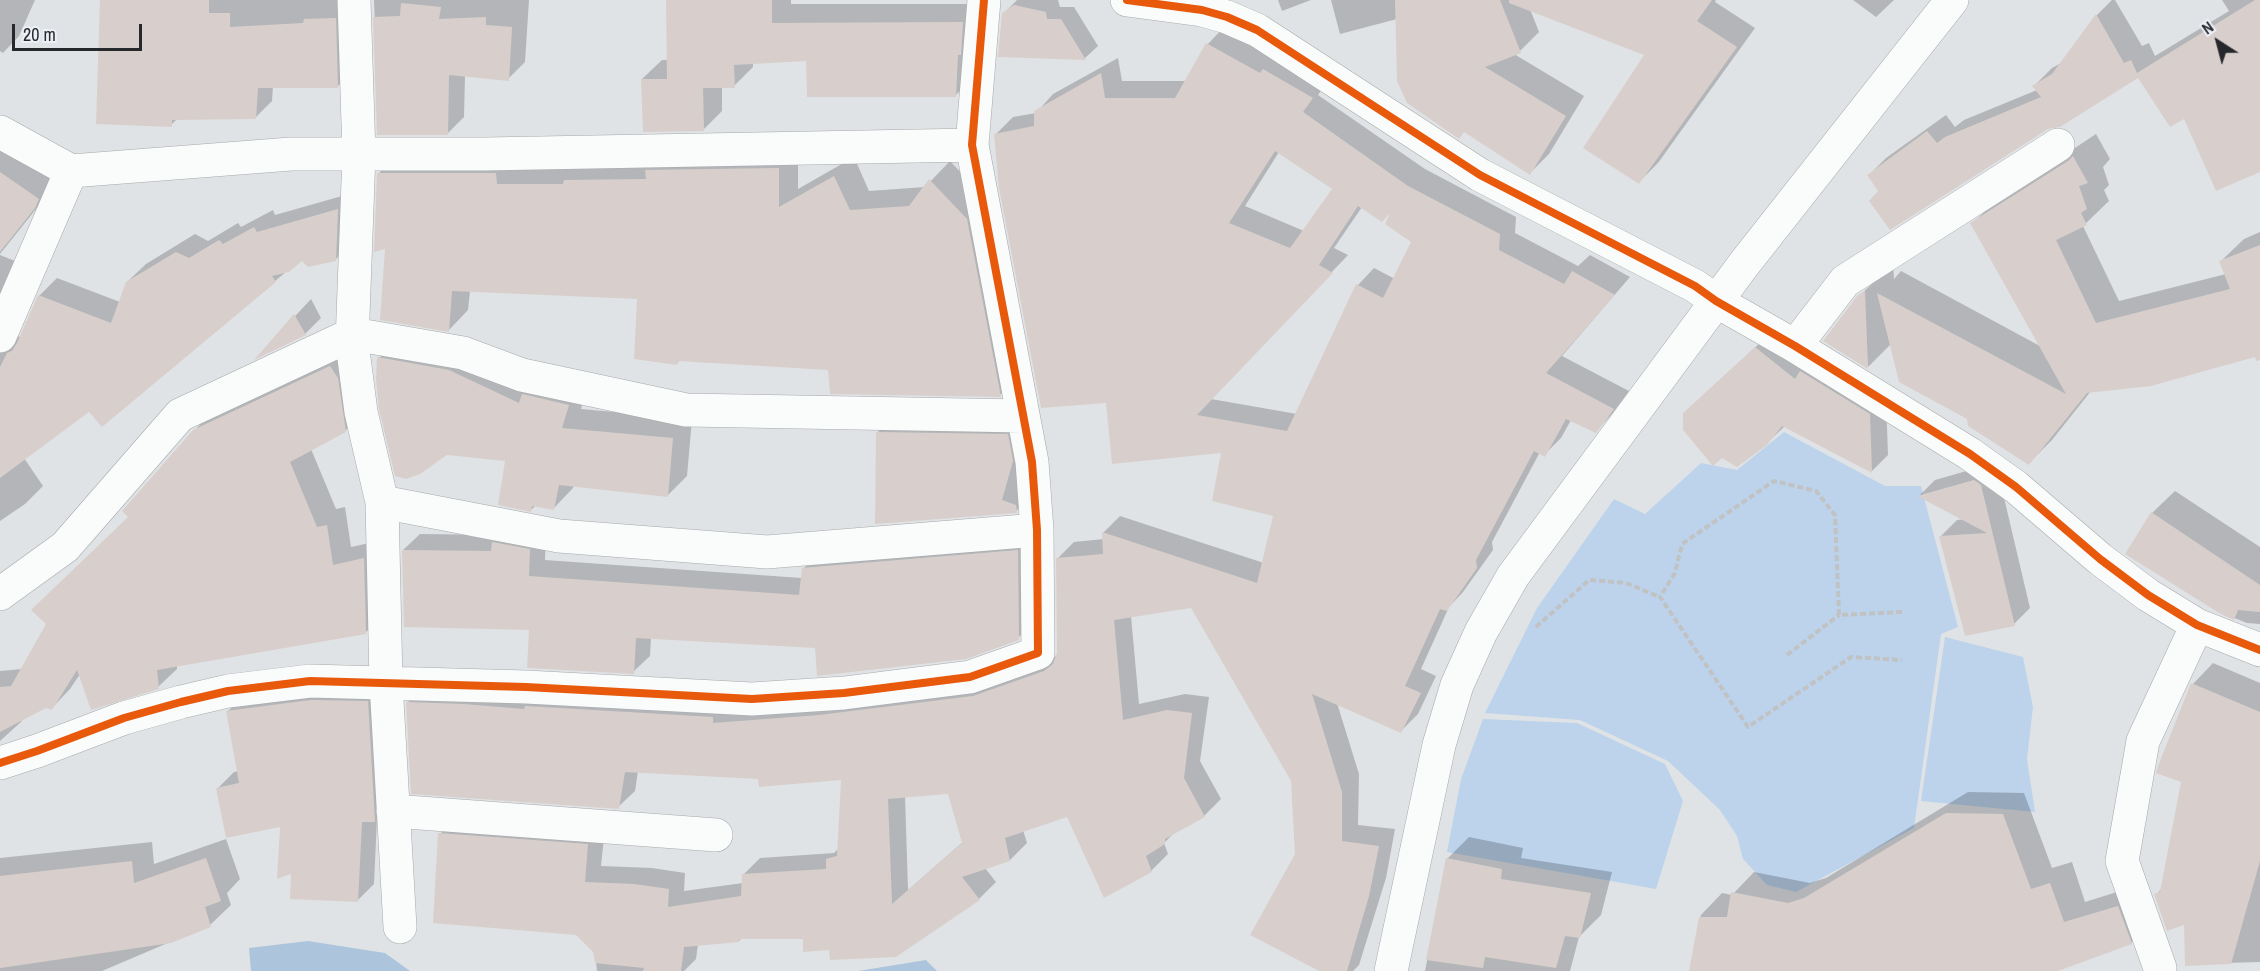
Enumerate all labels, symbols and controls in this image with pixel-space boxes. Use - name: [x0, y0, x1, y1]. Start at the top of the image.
- scale bar: [15, 12, 146, 50]
- north arrow: [2188, 12, 2248, 72]
- text: N: [2197, 16, 2218, 39]
- text: 20 m: [23, 22, 56, 47]

